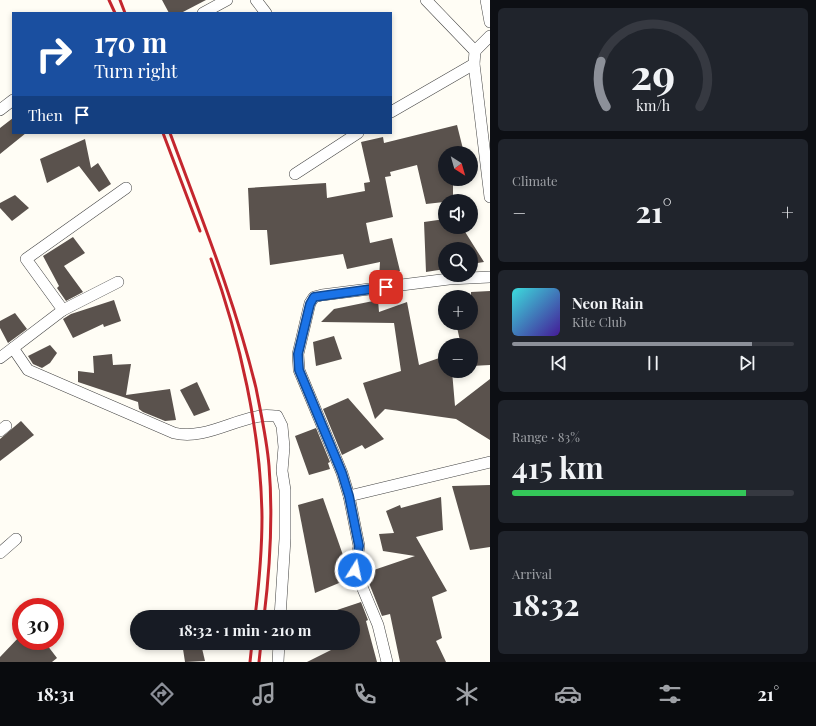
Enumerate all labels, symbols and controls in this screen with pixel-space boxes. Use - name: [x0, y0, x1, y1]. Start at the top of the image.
- text: 170 m: [94, 23, 167, 60]
- icon: right: [28, 28, 80, 80]
- text: 29: [631, 45, 675, 100]
- text: Turn right: [94, 59, 177, 83]
- text: km/h: [636, 96, 671, 115]
- icon: arrive: [71, 104, 93, 126]
- text: Then: [28, 105, 63, 125]
- north arrow: [438, 146, 478, 186]
- map controls: [438, 146, 478, 378]
- text: Climate: [512, 172, 558, 189]
- text: 21°: [635, 191, 672, 231]
- button: sound: [438, 194, 478, 234]
- text: −: [512, 197, 526, 227]
- text: +: [781, 197, 794, 227]
- button: search: [438, 242, 478, 282]
- pin: [369, 270, 403, 304]
- icon: arrive: [375, 276, 397, 298]
- button: +: [438, 290, 478, 330]
- text: Neon Rain: [572, 293, 643, 313]
- text: Kite Club: [572, 313, 626, 330]
- button: −: [438, 338, 478, 378]
- icon: previous: [548, 352, 570, 374]
- icon: pause: [642, 352, 664, 374]
- icon: next: [736, 352, 758, 374]
- text: Range · 83%: [512, 428, 580, 445]
- text: 415 km: [512, 447, 604, 487]
- position arrow: [334, 549, 376, 591]
- text: Arrival: [512, 565, 552, 582]
- text: 18:32: [512, 584, 579, 624]
- speed limit sign: 30: [12, 598, 64, 650]
- text: 18:32 · 1 min · 210 m: [179, 620, 311, 640]
- icon: directions: [148, 680, 176, 708]
- icon: music: [250, 680, 278, 708]
- icon: phone: [351, 680, 379, 708]
- icon: climate: [453, 680, 481, 708]
- icon: car: [554, 680, 582, 708]
- icon: filters: [656, 680, 684, 708]
- text: 18:31: [37, 682, 75, 706]
- text: 21°: [757, 682, 779, 706]

